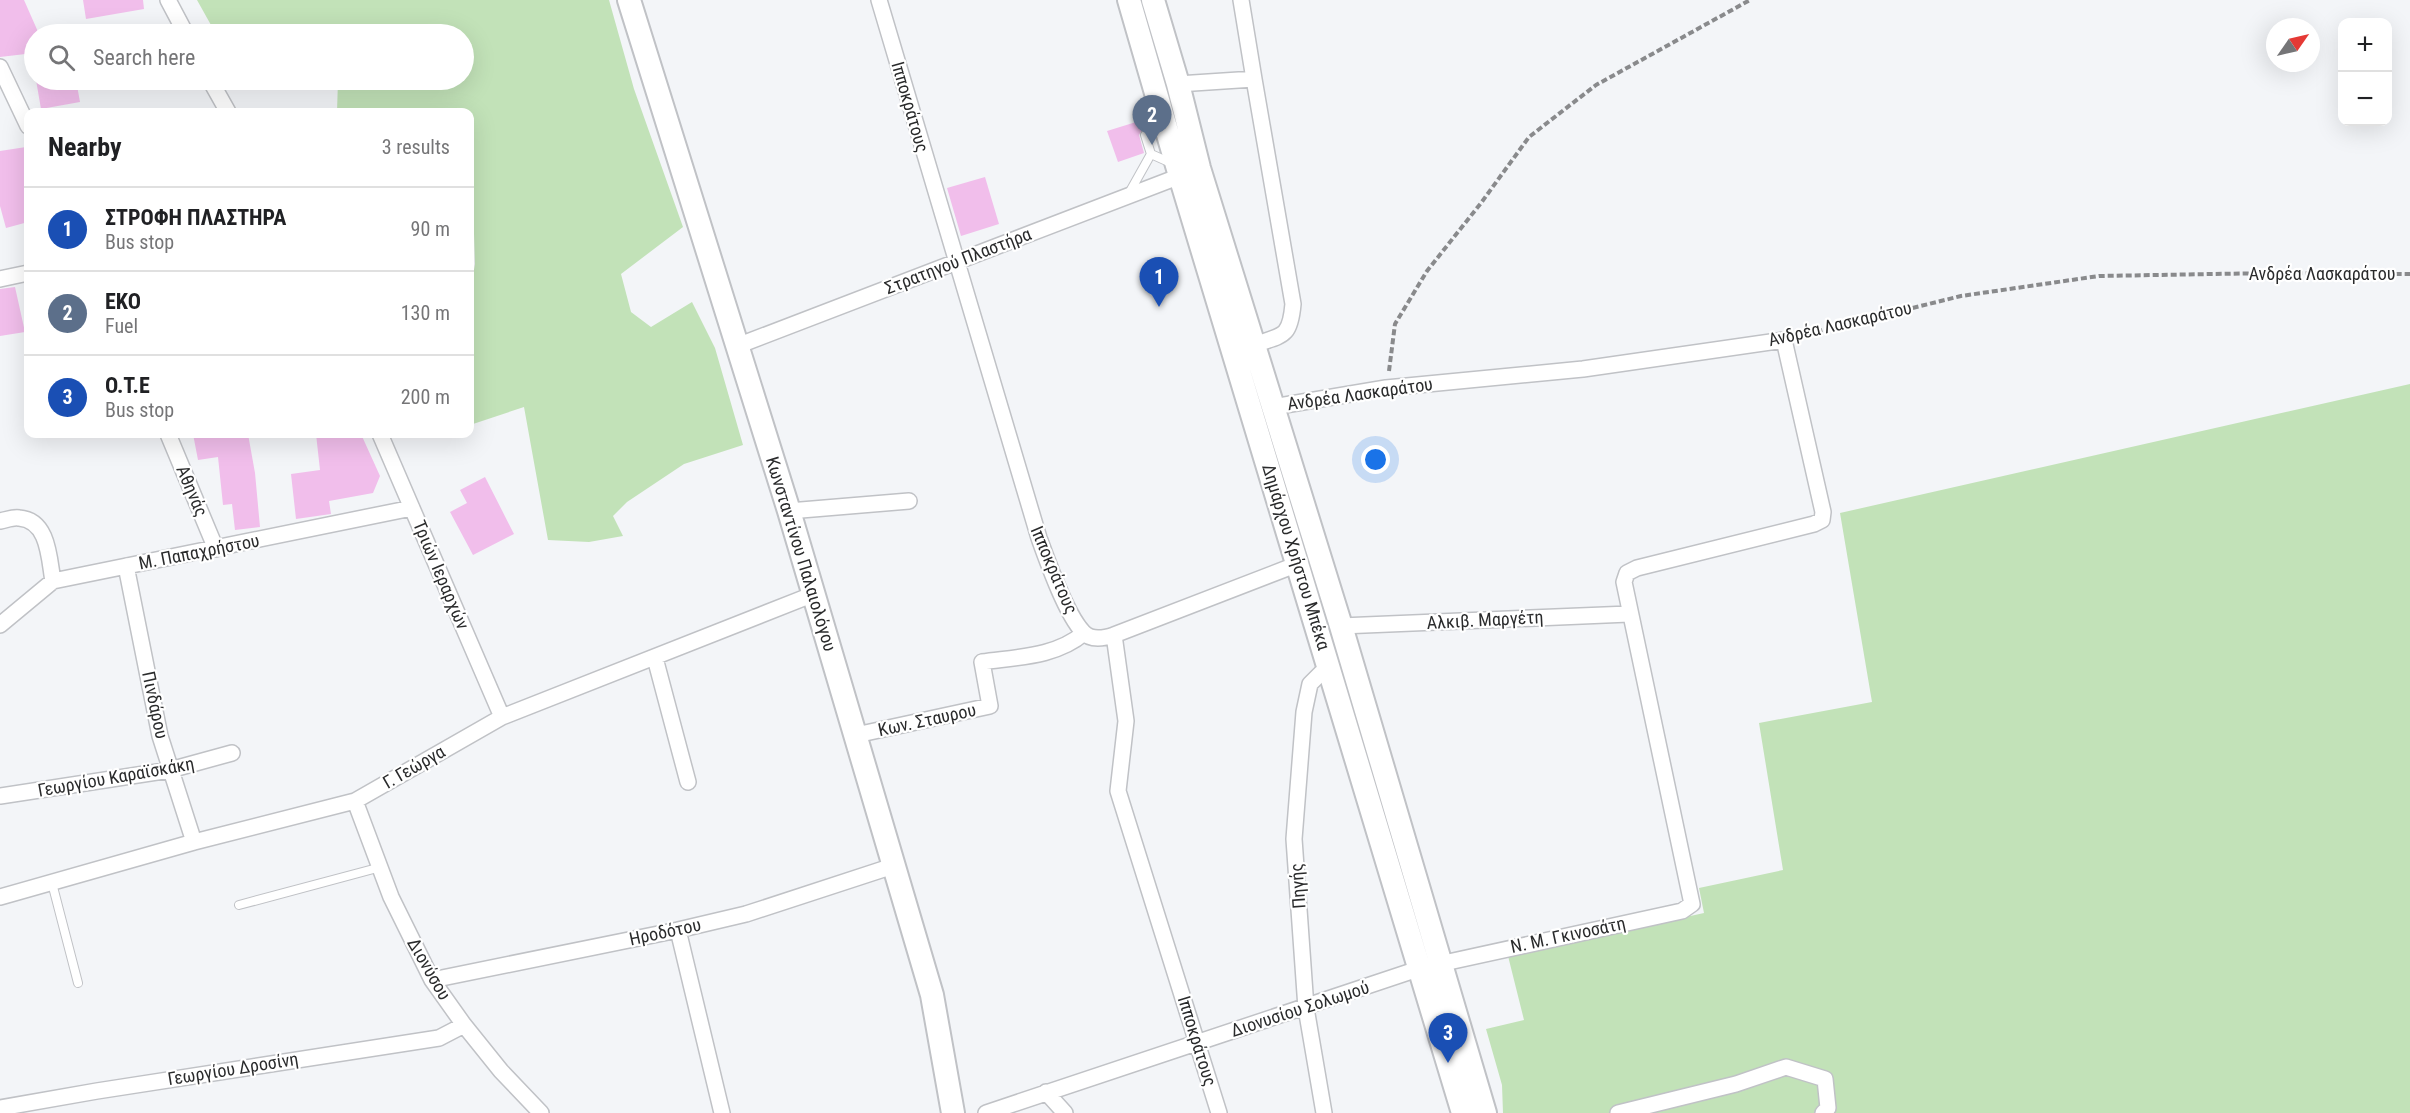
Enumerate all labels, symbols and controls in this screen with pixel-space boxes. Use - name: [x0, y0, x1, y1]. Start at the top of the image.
- north arrow: [2266, 18, 2320, 72]
- map controls: [2338, 18, 2392, 126]
- button: +: [2338, 18, 2392, 72]
- search box: [24, 24, 474, 90]
- icon: search: [45, 41, 78, 74]
- text: Search here: [93, 45, 195, 70]
- street label: Ιπποκράτους: [888, 59, 933, 155]
- button: −: [2338, 72, 2392, 126]
- pin: 2: [1132, 96, 1172, 145]
- text: Nearby: [48, 132, 122, 162]
- text: 3 results: [382, 135, 450, 159]
- text: ΣΤΡΟΦΗ ΠΛΑΣΤΗΡΑ: [105, 205, 286, 230]
- text: 1: [62, 217, 73, 241]
- text: 90 m: [411, 217, 450, 241]
- street label: Στρατηγού Πλαστήρα: [882, 223, 1034, 298]
- text: Bus stop: [105, 230, 174, 254]
- pin: 1: [1140, 258, 1178, 307]
- street label: Ανδρέα Λασκαράτου: [2249, 263, 2395, 284]
- text: ΕΚΟ: [105, 289, 141, 314]
- street label: Ανδρέα Λασκαράτου: [1766, 297, 1914, 350]
- text: 2: [62, 301, 73, 325]
- text: 130 m: [401, 301, 450, 325]
- text: Fuel: [105, 314, 138, 338]
- text: Ο.Τ.Ε: [105, 373, 150, 398]
- street label: Ανδρέα Λασκαράτου: [1286, 373, 1434, 414]
- text: 3: [62, 385, 73, 409]
- text: 200 m: [401, 385, 450, 409]
- text: Bus stop: [105, 398, 174, 422]
- your location: [1361, 445, 1390, 474]
- street label: Κωνσταντίνου Παλαιολόγου: [762, 454, 841, 654]
- street label: Δημάρχου Χρήστου Μπέκα: [1258, 461, 1335, 653]
- street label: Αθηνάς: [172, 462, 213, 519]
- street label: Τριών Ιεραρχών: [409, 517, 474, 633]
- street label: Ιπποκράτους: [1027, 523, 1082, 617]
- street label: Μ. Παπαχρήστου: [137, 530, 261, 574]
- street label: Αλκιβ. Μαργέτη: [1426, 606, 1544, 633]
- street label: Πινδάρου: [138, 669, 173, 741]
- street label: Κων. Σταυρου: [876, 699, 978, 740]
- street label: Γ. Γεώργα: [379, 740, 448, 793]
- street label: Γεωργίου Καραϊσκάκη: [36, 752, 196, 801]
- street label: Πηγής: [1285, 863, 1310, 910]
- street label: Ν. Μ. Γκινοσάτη: [1508, 912, 1627, 957]
- street label: Ηροδότου: [627, 914, 703, 949]
- street label: Διονύσου: [403, 934, 456, 1004]
- street label: Διονυσίου Σολωμού: [1228, 976, 1372, 1041]
- street label: Ιπποκράτους: [1174, 993, 1221, 1089]
- pin: 3: [1428, 1014, 1468, 1063]
- street label: Γεωργίου Δροσίνη: [166, 1048, 300, 1089]

